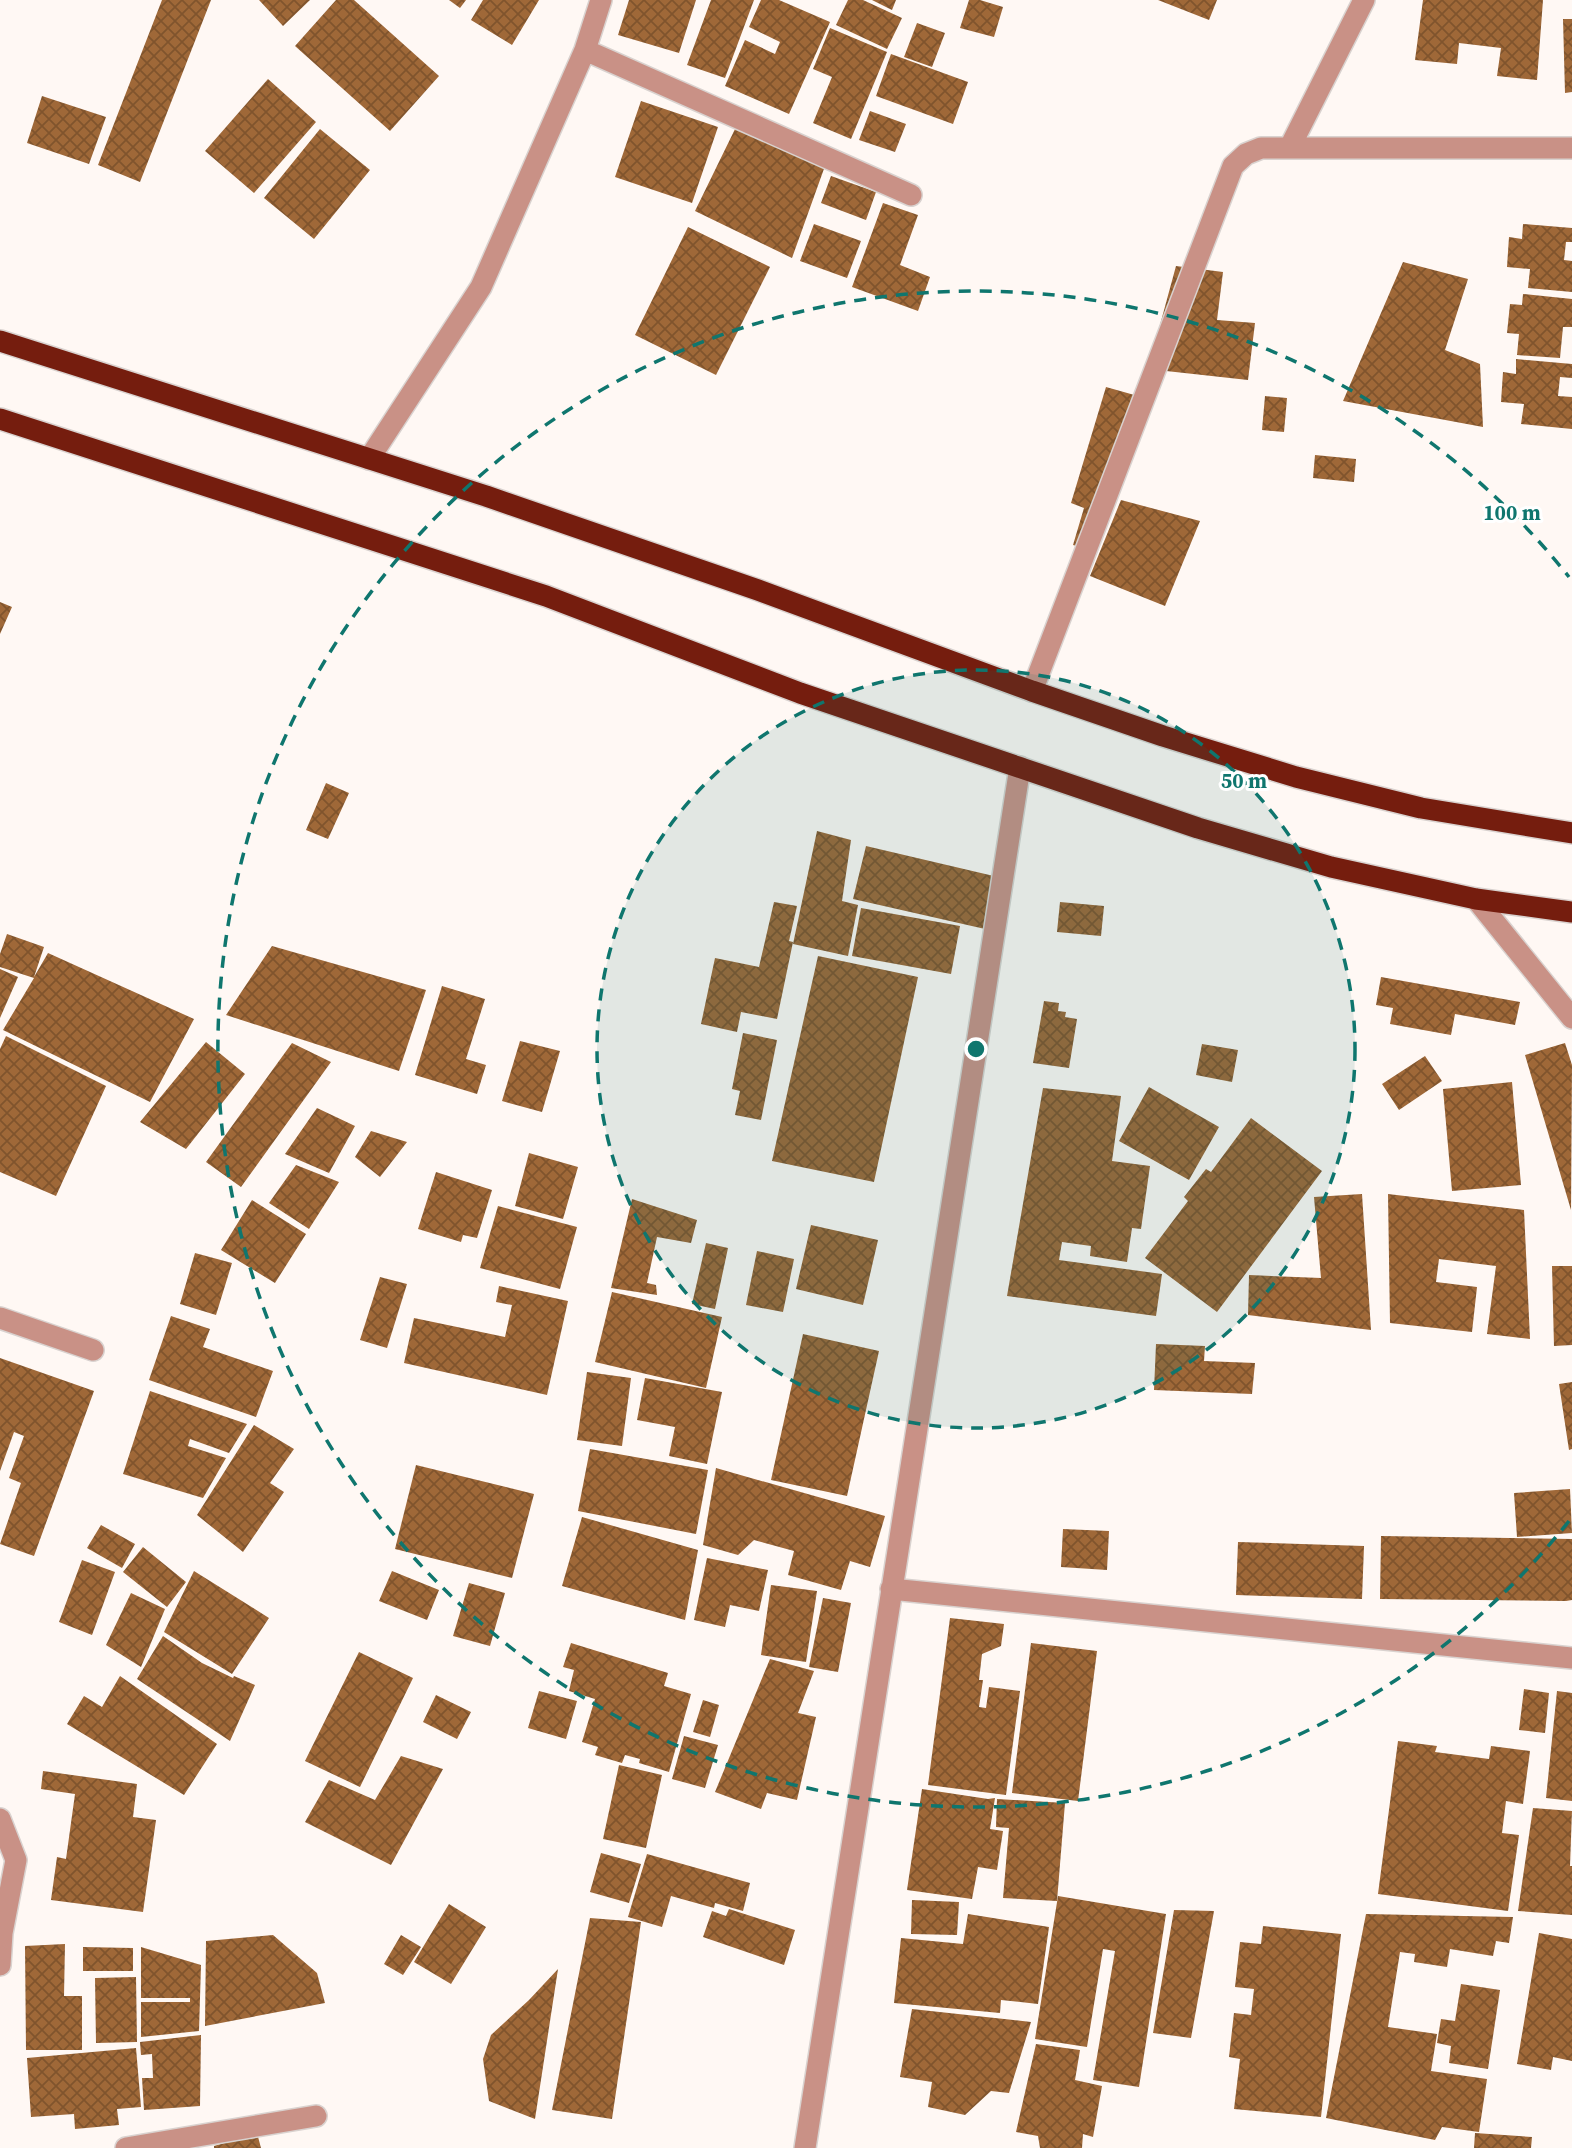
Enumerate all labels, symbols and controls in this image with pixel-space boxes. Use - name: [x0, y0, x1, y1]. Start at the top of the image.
- text: 100 m: [1483, 498, 1541, 527]
- text: 50 m: [1221, 766, 1267, 795]
- centre of rings: [964, 1037, 988, 1061]

